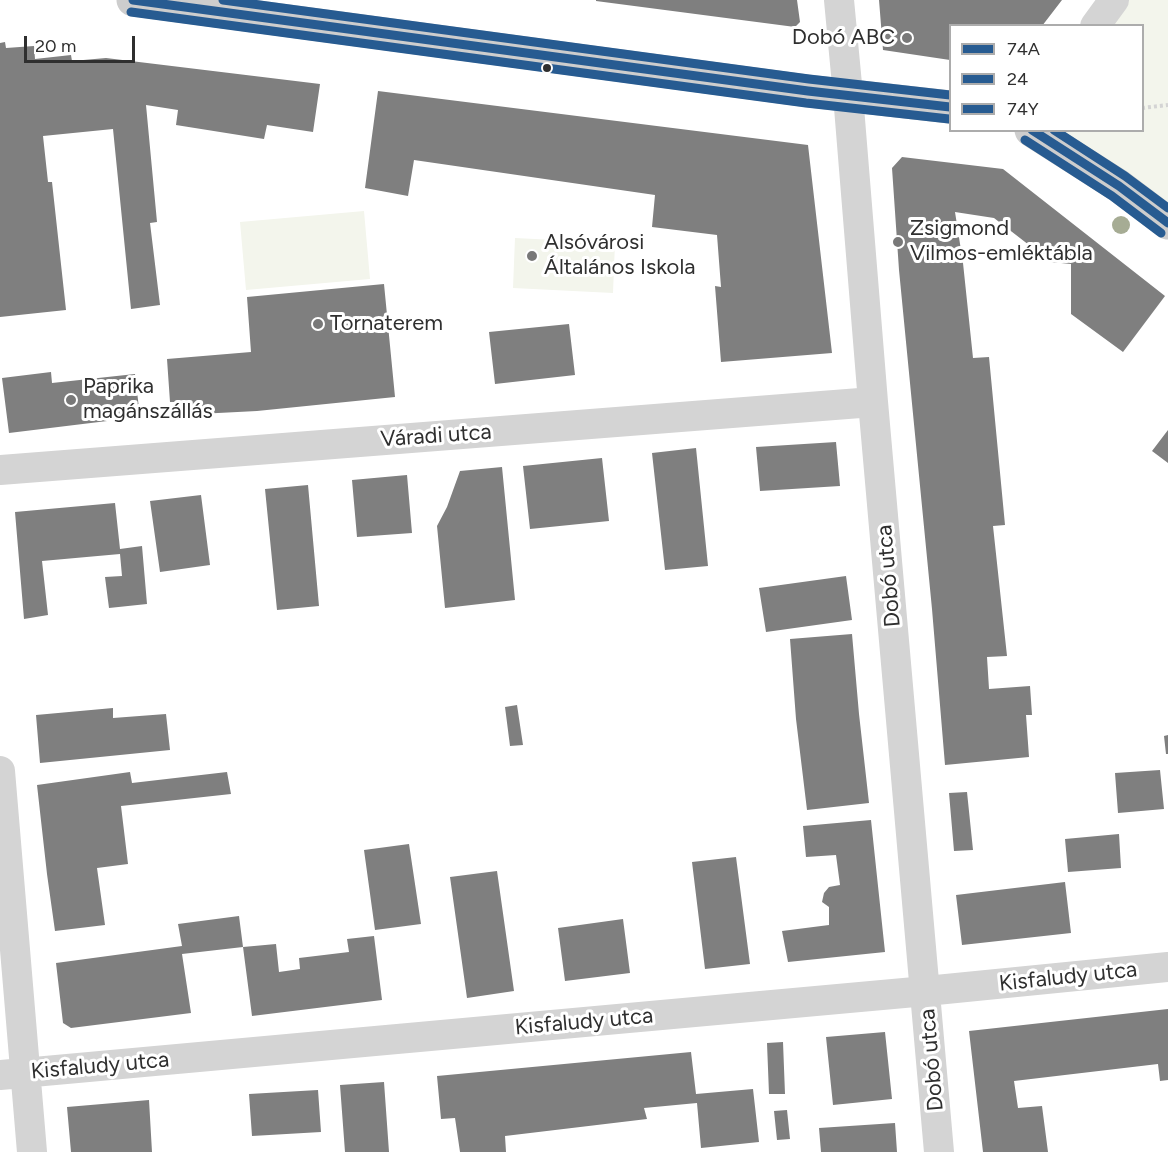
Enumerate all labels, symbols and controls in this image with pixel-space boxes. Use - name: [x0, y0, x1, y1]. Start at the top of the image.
- scale bar: [27, 24, 138, 62]
- legend: [949, 24, 1144, 132]
- place label: Dobó ABC: [792, 25, 895, 51]
- marker: Dobó ABC: [900, 31, 914, 45]
- text: 20 m: [35, 35, 76, 57]
- text: 74A: [1007, 38, 1040, 60]
- unlabelled marker: [541, 62, 553, 74]
- text: 24: [1007, 68, 1028, 90]
- text: 74Y: [1007, 98, 1039, 120]
- place label: Zsigmond Vilmos-emléktábla: [910, 216, 1093, 268]
- place label: Alsóvárosi Általános Iskola: [544, 230, 695, 282]
- marker: Zsigmond Vilmos-emléktábla: [891, 235, 905, 249]
- marker: Alsóvárosi Általános Iskola: [525, 249, 539, 263]
- place label: Tornaterem: [330, 311, 443, 337]
- marker: Tornaterem: [311, 317, 325, 331]
- place label: Paprika magánszállás: [83, 374, 213, 426]
- marker: Paprika magánszállás: [64, 393, 78, 407]
- street label: Váradi utca: [380, 419, 492, 453]
- street label: Dobó utca: [871, 524, 907, 628]
- street label: Kisfaludy utca: [998, 957, 1138, 997]
- street label: Kisfaludy utca: [514, 1003, 654, 1041]
- street label: Dobó utca: [914, 1008, 950, 1112]
- street label: Kisfaludy utca: [30, 1047, 170, 1085]

